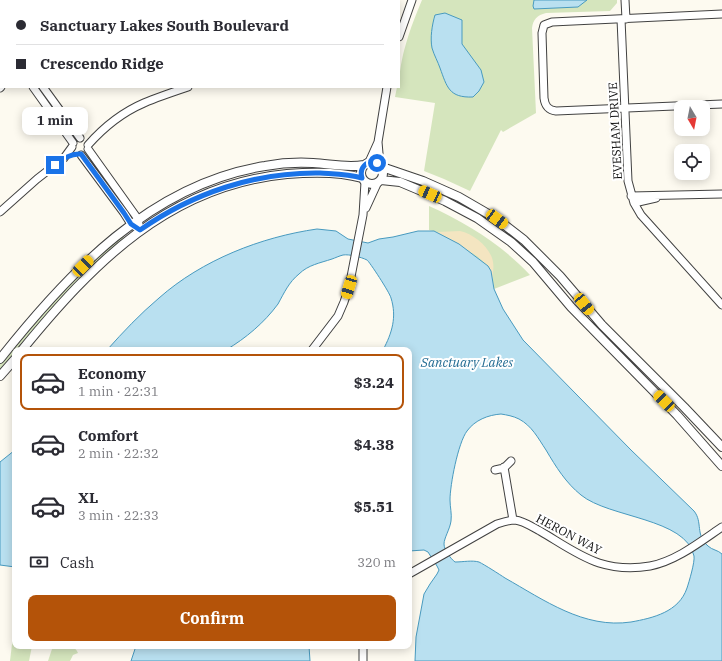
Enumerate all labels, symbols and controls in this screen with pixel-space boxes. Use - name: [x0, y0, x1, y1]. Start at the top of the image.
- text: Sanctuary Lakes South Boulevard: [40, 16, 289, 35]
- text: Crescendo Ridge: [40, 54, 164, 73]
- street label: EVESHAM DRIVE: [605, 82, 625, 180]
- north arrow: [674, 100, 710, 136]
- map controls: [674, 100, 710, 180]
- callout: 1 min: [22, 107, 88, 135]
- text: 1 min: [37, 112, 73, 129]
- button: locate: [674, 144, 710, 180]
- route start: [368, 154, 386, 172]
- route end: [46, 156, 64, 174]
- car: [417, 184, 443, 204]
- car: [484, 207, 510, 231]
- car: [70, 253, 96, 279]
- car: [340, 274, 358, 300]
- car: [572, 291, 596, 317]
- water label: Sanctuary Lakes: [420, 354, 513, 371]
- icon: car: [30, 364, 66, 400]
- text: Economy: [78, 364, 146, 383]
- text: $3.24: [354, 373, 394, 392]
- text: 1 min · 22:31: [78, 383, 159, 400]
- car: [651, 388, 677, 414]
- icon: car: [30, 426, 66, 462]
- text: Comfort: [78, 426, 138, 445]
- text: $4.38: [354, 435, 394, 454]
- text: 2 min · 22:32: [78, 445, 159, 462]
- icon: car: [30, 488, 66, 524]
- text: XL: [78, 488, 98, 507]
- text: $5.51: [354, 497, 394, 516]
- text: 3 min · 22:33: [78, 507, 159, 524]
- street label: HERON WAY: [534, 510, 605, 558]
- icon: cash: [28, 551, 50, 573]
- text: Cash: [60, 553, 94, 572]
- text: 320 m: [357, 554, 396, 571]
- button: Confirm: [28, 595, 396, 641]

